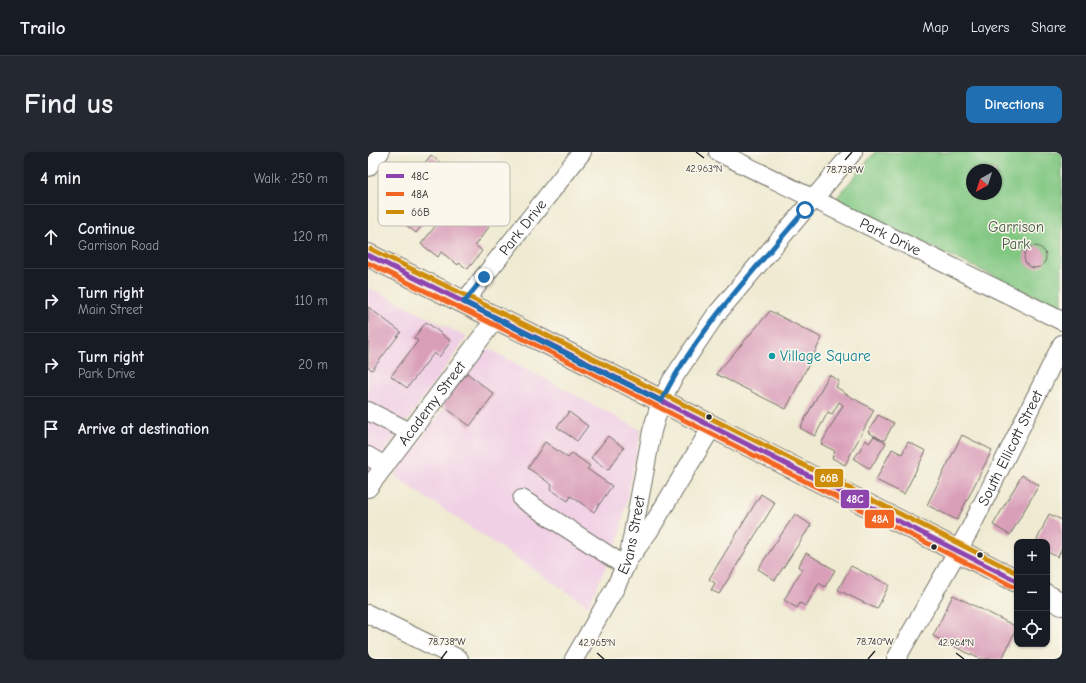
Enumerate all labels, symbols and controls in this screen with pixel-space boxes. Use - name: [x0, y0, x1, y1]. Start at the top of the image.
- text: Trailo: [20, 17, 66, 39]
- text: Map: [922, 19, 949, 36]
- text: Layers: [971, 19, 1009, 36]
- text: Share: [1031, 19, 1066, 36]
- button: Directions: [966, 86, 1062, 123]
- text: Find us: [24, 88, 113, 120]
- legend: [378, 162, 510, 226]
- text: 42.963°N: [686, 163, 722, 175]
- text: 78.738°W: [826, 164, 864, 176]
- north arrow: [966, 164, 1002, 200]
- text: 4 min: [40, 169, 81, 188]
- text: 48C: [411, 170, 429, 183]
- text: Walk · 250 m: [254, 171, 328, 186]
- text: 48A: [411, 188, 429, 201]
- street label: Park Drive: [495, 195, 551, 259]
- route start: [796, 201, 814, 219]
- text: 66B: [411, 206, 430, 219]
- street label: Park Drive: [857, 214, 924, 260]
- park label: Garrison Park: [988, 218, 1044, 253]
- text: Continue: [78, 220, 135, 238]
- icon: ahead: [40, 226, 62, 248]
- text: 120 m: [293, 229, 328, 244]
- text: Garrison Road: [78, 238, 159, 253]
- route end: [475, 268, 493, 286]
- text: Turn right: [78, 284, 144, 302]
- icon: right: [40, 290, 62, 312]
- text: 110 m: [295, 293, 328, 308]
- text: Main Street: [78, 302, 143, 317]
- place label: Village Square: [780, 347, 871, 365]
- text: Turn right: [78, 348, 144, 366]
- marker: Village Square: [767, 351, 777, 361]
- icon: right: [40, 354, 62, 376]
- text: 20 m: [298, 357, 328, 372]
- street label: Academy Street: [394, 357, 470, 449]
- text: Park Drive: [78, 366, 135, 381]
- street label: South Ellicott Street: [974, 387, 1047, 509]
- unlabelled marker: [704, 412, 714, 422]
- icon: arrive: [40, 418, 62, 440]
- text: Arrive at destination: [78, 420, 209, 438]
- line badge: 66B: [814, 468, 844, 488]
- text: 66B: [820, 472, 838, 485]
- line badge: 48C: [840, 489, 870, 509]
- text: 48C: [846, 493, 864, 506]
- street label: Evans Street: [614, 494, 649, 577]
- line badge: 48A: [864, 509, 895, 529]
- text: 48A: [872, 513, 888, 526]
- map controls: [1014, 539, 1050, 647]
- button: +: [1014, 539, 1050, 575]
- unlabelled marker: [929, 542, 939, 552]
- unlabelled marker: [975, 550, 985, 560]
- button: −: [1014, 575, 1050, 611]
- button: locate: [1014, 611, 1050, 647]
- text: 78.738°W: [428, 636, 466, 648]
- text: 78.740°W: [856, 636, 894, 648]
- text: 42.965°N: [579, 637, 615, 649]
- text: 42.964°N: [938, 637, 974, 649]

